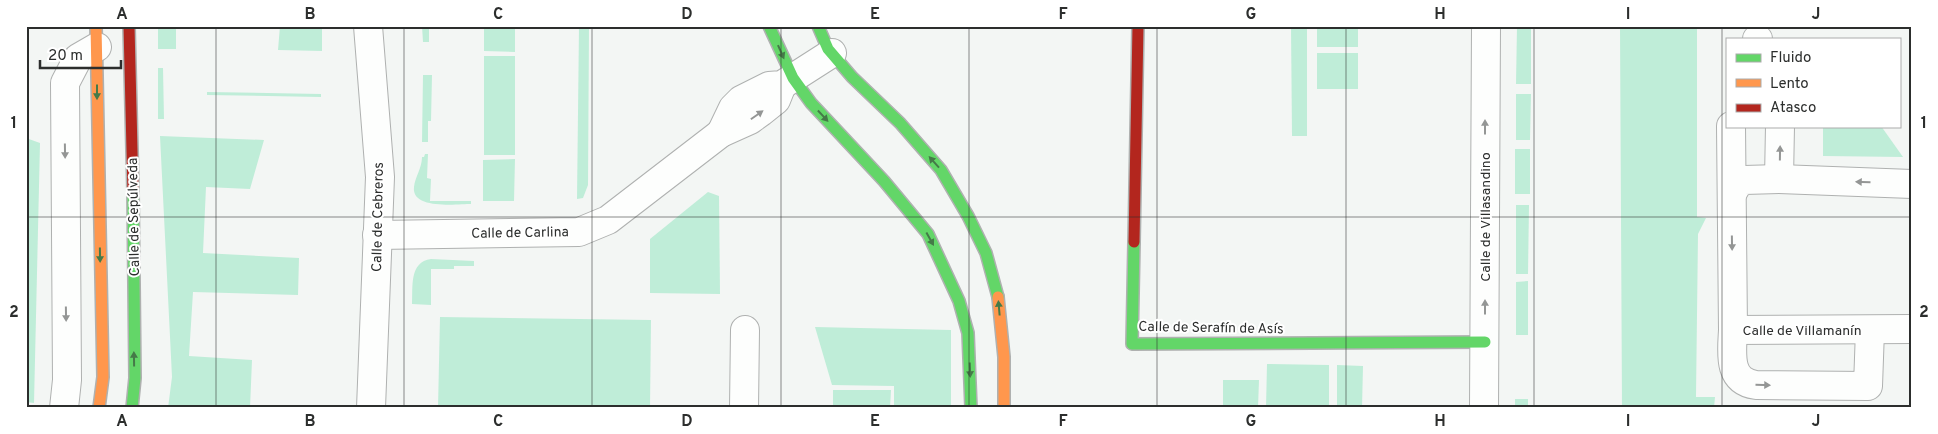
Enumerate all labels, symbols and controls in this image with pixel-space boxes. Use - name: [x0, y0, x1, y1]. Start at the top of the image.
- text: A: [116, 5, 128, 25]
- text: B: [304, 5, 316, 25]
- text: C: [493, 5, 503, 25]
- text: D: [681, 5, 693, 25]
- text: E: [870, 5, 880, 25]
- text: F: [1058, 5, 1068, 25]
- text: G: [1246, 5, 1256, 25]
- text: H: [1434, 5, 1446, 25]
- text: I: [1626, 5, 1630, 25]
- text: J: [1812, 5, 1820, 25]
- scale bar: [40, 38, 121, 70]
- legend: [1726, 38, 1900, 128]
- one-way arrow: [777, 45, 785, 59]
- text: 20 m: [48, 47, 83, 66]
- text: Fluido: [1770, 49, 1811, 68]
- text: Lento: [1770, 75, 1809, 94]
- one-way arrow: [93, 85, 101, 101]
- text: Atasco: [1770, 99, 1816, 118]
- one-way arrow: [750, 110, 764, 120]
- one-way arrow: [817, 110, 829, 122]
- text: 1: [11, 114, 17, 134]
- text: 1: [1921, 114, 1927, 134]
- one-way arrow: [1481, 118, 1489, 134]
- one-way arrow: [61, 143, 69, 159]
- one-way arrow: [1776, 144, 1784, 160]
- street label: Calle de Villasandino: [1478, 152, 1495, 282]
- one-way arrow: [928, 156, 940, 168]
- street label: Calle de Sepúlveda: [125, 158, 144, 276]
- street label: Calle de Cebreros: [369, 162, 388, 272]
- one-way arrow: [1855, 178, 1871, 186]
- street label: Calle de Carlina: [471, 224, 569, 243]
- one-way arrow: [925, 232, 934, 245]
- one-way arrow: [1729, 235, 1737, 251]
- one-way arrow: [96, 247, 104, 263]
- one-way arrow: [1481, 298, 1489, 314]
- one-way arrow: [995, 300, 1003, 316]
- text: 2: [9, 303, 19, 323]
- text: 2: [1919, 303, 1929, 323]
- one-way arrow: [62, 306, 70, 322]
- street label: Calle de Serafín de Asís: [1138, 319, 1284, 338]
- street label: Calle de Villamanín: [1742, 323, 1862, 340]
- one-way arrow: [130, 351, 138, 367]
- one-way arrow: [966, 363, 974, 379]
- one-way arrow: [1755, 381, 1771, 389]
- text: A: [116, 412, 128, 432]
- text: B: [304, 412, 316, 432]
- text: C: [493, 412, 503, 432]
- text: D: [681, 412, 693, 432]
- text: E: [870, 412, 880, 432]
- text: F: [1058, 412, 1068, 432]
- text: G: [1246, 412, 1256, 432]
- text: H: [1434, 412, 1446, 432]
- text: I: [1626, 412, 1630, 432]
- text: J: [1812, 412, 1820, 432]

